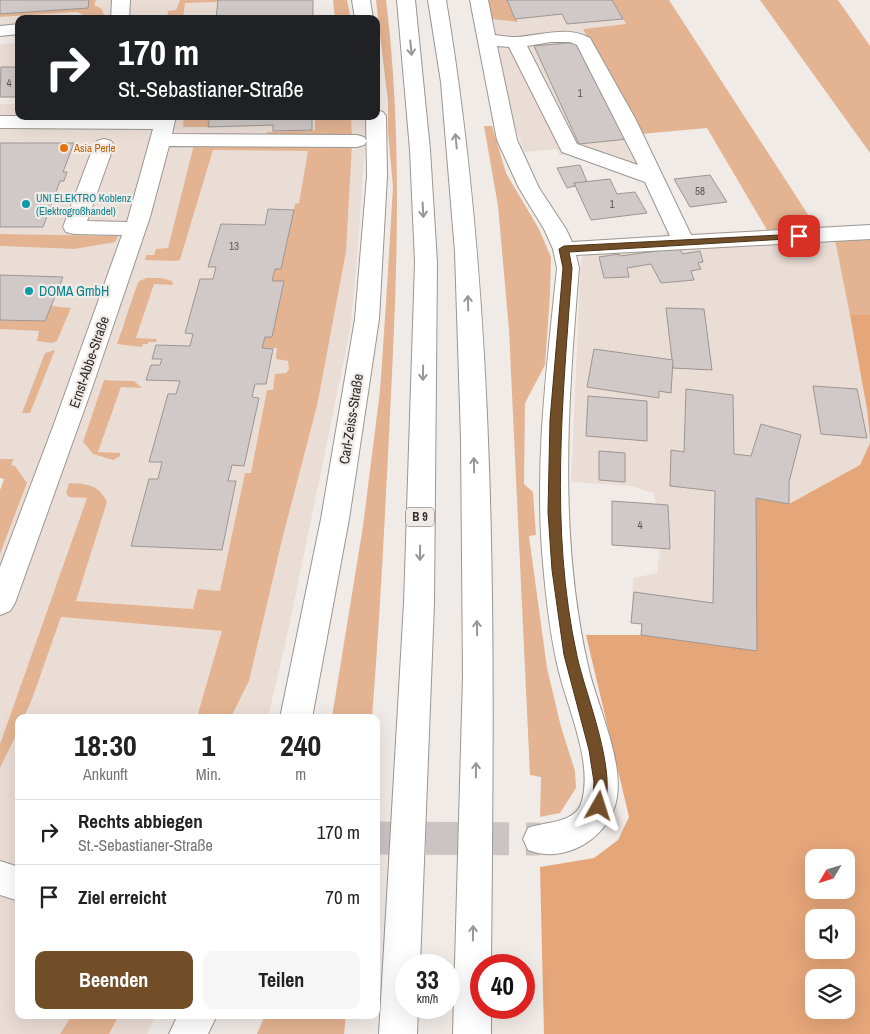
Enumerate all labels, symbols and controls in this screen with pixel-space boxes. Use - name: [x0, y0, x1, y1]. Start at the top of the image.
- text: 170 m: [118, 29, 199, 76]
- icon: right: [35, 35, 100, 100]
- one-way arrow: [406, 40, 416, 56]
- text: St.-Sebastianer-Straße: [118, 74, 304, 104]
- house number: 4: [6, 76, 12, 90]
- house number: 1: [577, 86, 583, 100]
- one-way arrow: [451, 133, 461, 149]
- place label: Asia Perle: [73, 141, 116, 155]
- marker: Asia Perle: [58, 142, 70, 154]
- house number: 58: [695, 184, 705, 198]
- place label: UNI ELEKTRO Koblenz (Elektrogroßhandel): [36, 191, 132, 218]
- house number: 1: [609, 197, 615, 211]
- marker: UNI ELEKTRO Koblenz (Elektrogroßhandel): [20, 198, 32, 210]
- one-way arrow: [418, 202, 428, 218]
- pin: [778, 215, 820, 257]
- icon: arrive: [785, 222, 813, 250]
- house number: 13: [229, 239, 239, 253]
- place label: DOMA GmbH: [39, 282, 109, 300]
- marker: DOMA GmbH: [23, 285, 35, 297]
- one-way arrow: [463, 295, 473, 312]
- street label: Ernst-Abbe-Straße: [65, 314, 113, 410]
- one-way arrow: [419, 365, 428, 381]
- street label: Carl-Zeiss-Straße: [335, 373, 367, 465]
- one-way arrow: [469, 457, 479, 474]
- road number: B 9: [406, 508, 434, 526]
- house number: 4: [637, 518, 643, 532]
- one-way arrow: [415, 545, 424, 561]
- one-way arrow: [473, 620, 482, 636]
- text: 18:30: [74, 725, 137, 765]
- text: 1: [202, 725, 215, 765]
- text: 240: [280, 725, 321, 765]
- text: Ankunft: [83, 763, 128, 785]
- text: Min.: [196, 763, 221, 785]
- text: m: [295, 763, 306, 785]
- one-way arrow: [471, 763, 481, 779]
- position arrow: [572, 779, 624, 831]
- text: Rechts abbiegen: [78, 808, 203, 834]
- icon: right: [35, 818, 63, 846]
- text: 170 m: [317, 819, 360, 845]
- text: St.-Sebastianer-Straße: [78, 834, 213, 856]
- north arrow: [805, 849, 855, 899]
- map controls: [805, 849, 855, 1019]
- icon: arrive: [35, 883, 63, 911]
- text: Ziel erreicht: [78, 884, 166, 910]
- text: 70 m: [325, 884, 360, 910]
- button: sound: [805, 909, 855, 959]
- one-way arrow: [468, 925, 478, 942]
- button: Beenden: [35, 951, 193, 1009]
- button: Teilen: [203, 951, 360, 1009]
- speed limit sign: 40: [470, 954, 535, 1019]
- text: 33: [416, 963, 439, 997]
- button: layers: [805, 969, 855, 1019]
- text: km/h: [417, 991, 438, 1007]

